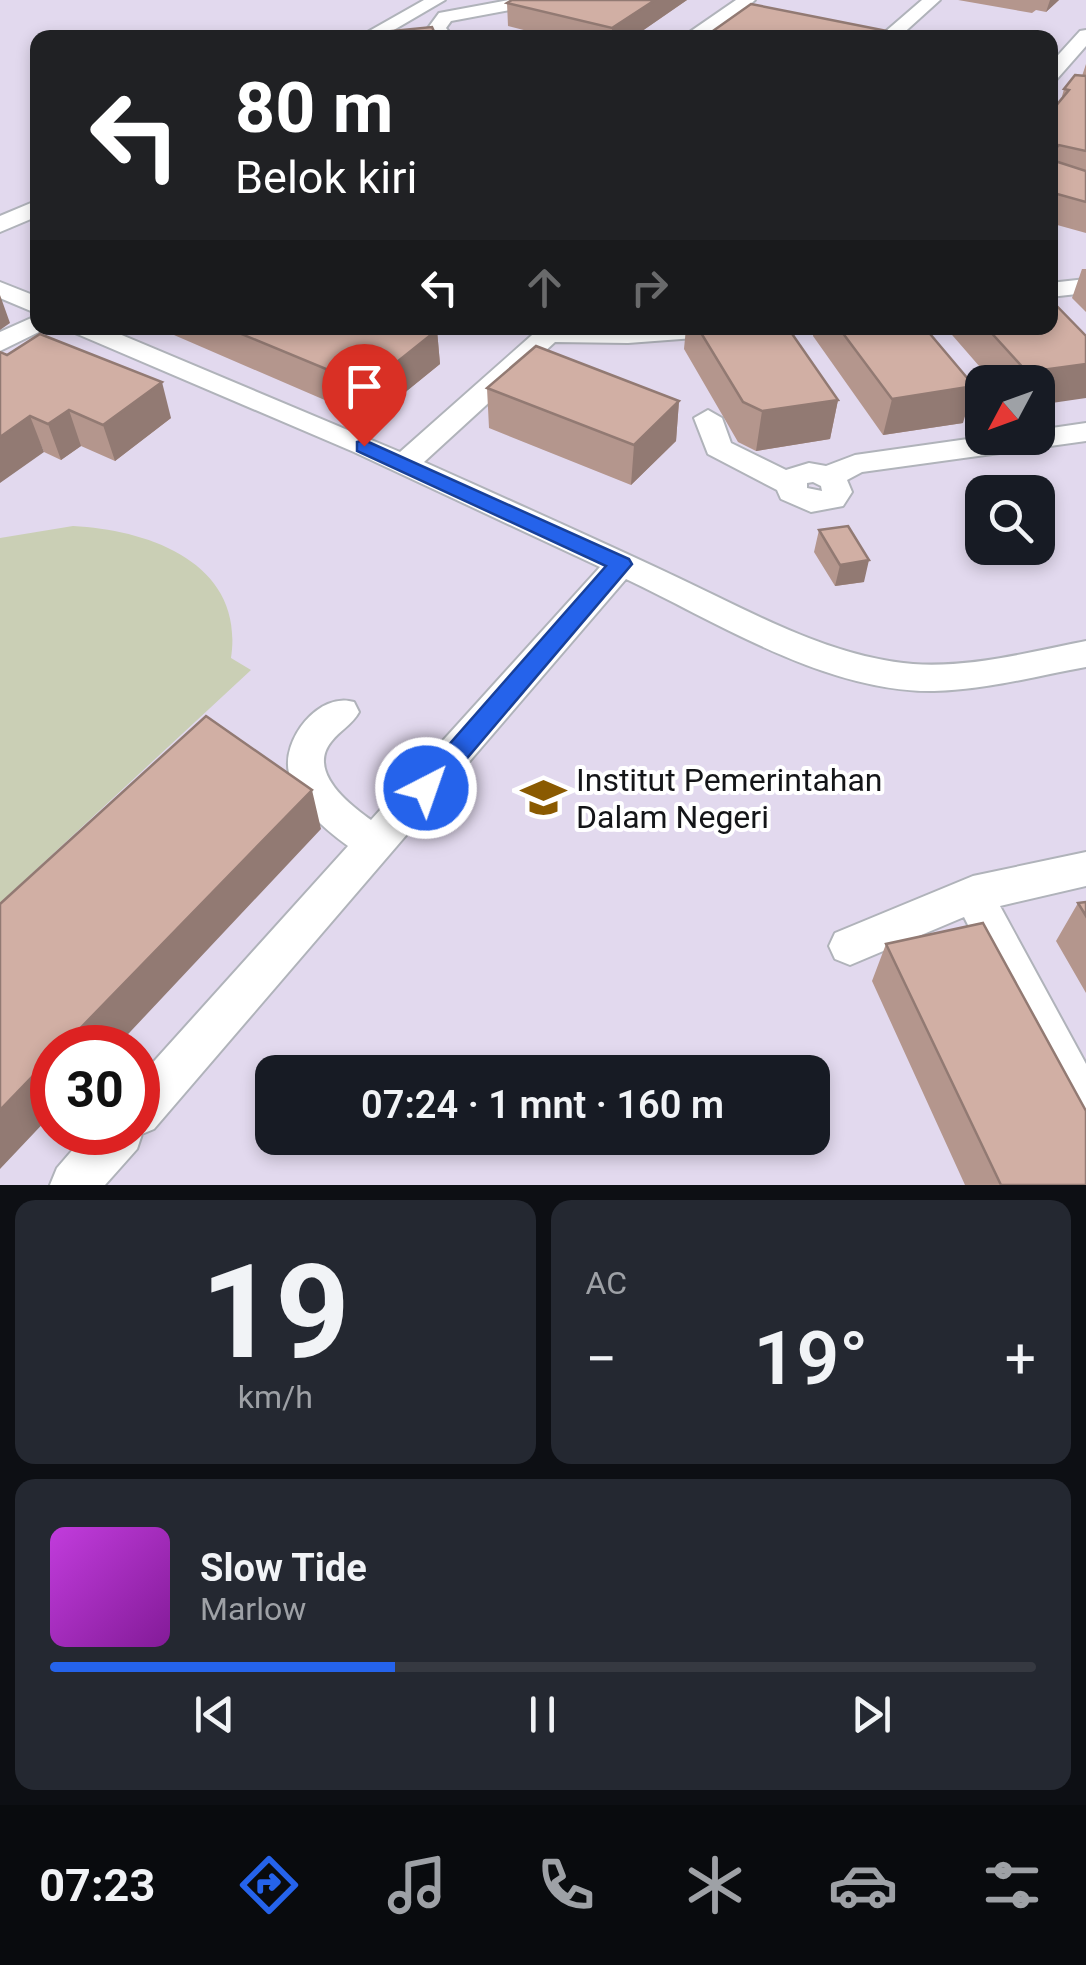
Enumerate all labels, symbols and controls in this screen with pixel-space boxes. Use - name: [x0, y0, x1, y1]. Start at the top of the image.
- text: 80 m: [235, 67, 393, 149]
- icon: left: [70, 70, 200, 200]
- text: Belok kiri: [235, 151, 417, 204]
- icon: left: [412, 260, 467, 315]
- icon: ahead: [517, 260, 572, 315]
- icon: right: [622, 260, 677, 315]
- pin: [322, 344, 407, 447]
- icon: arrive: [337, 359, 392, 414]
- north arrow: [965, 365, 1055, 455]
- map controls: [965, 365, 1055, 565]
- button: search: [965, 475, 1055, 565]
- position arrow: [374, 736, 478, 840]
- place label: Institut Pemerintahan Dalam Negeri: [576, 761, 883, 836]
- school or university icon: Institut Pemerintahan Dalam Negeri: [519, 774, 567, 822]
- speed limit sign: 30: [30, 1025, 160, 1155]
- text: 07:24 · 1 mnt · 160 m: [361, 1083, 724, 1127]
- text: 19: [201, 1236, 350, 1389]
- text: AC: [586, 1264, 627, 1302]
- text: 19°: [754, 1314, 868, 1402]
- text: −: [586, 1327, 617, 1391]
- text: +: [1005, 1327, 1036, 1391]
- text: km/h: [238, 1378, 313, 1416]
- text: Slow Tide: [200, 1546, 367, 1590]
- text: Marlow: [200, 1590, 306, 1628]
- icon: previous: [187, 1687, 242, 1742]
- icon: pause: [515, 1687, 570, 1742]
- icon: next: [844, 1687, 899, 1742]
- icon: directions: [234, 1850, 304, 1920]
- icon: music: [382, 1850, 452, 1920]
- icon: phone: [531, 1850, 601, 1920]
- icon: climate: [680, 1850, 750, 1920]
- icon: car: [828, 1850, 898, 1920]
- icon: filters: [977, 1850, 1047, 1920]
- text: 07:23: [39, 1859, 155, 1912]

